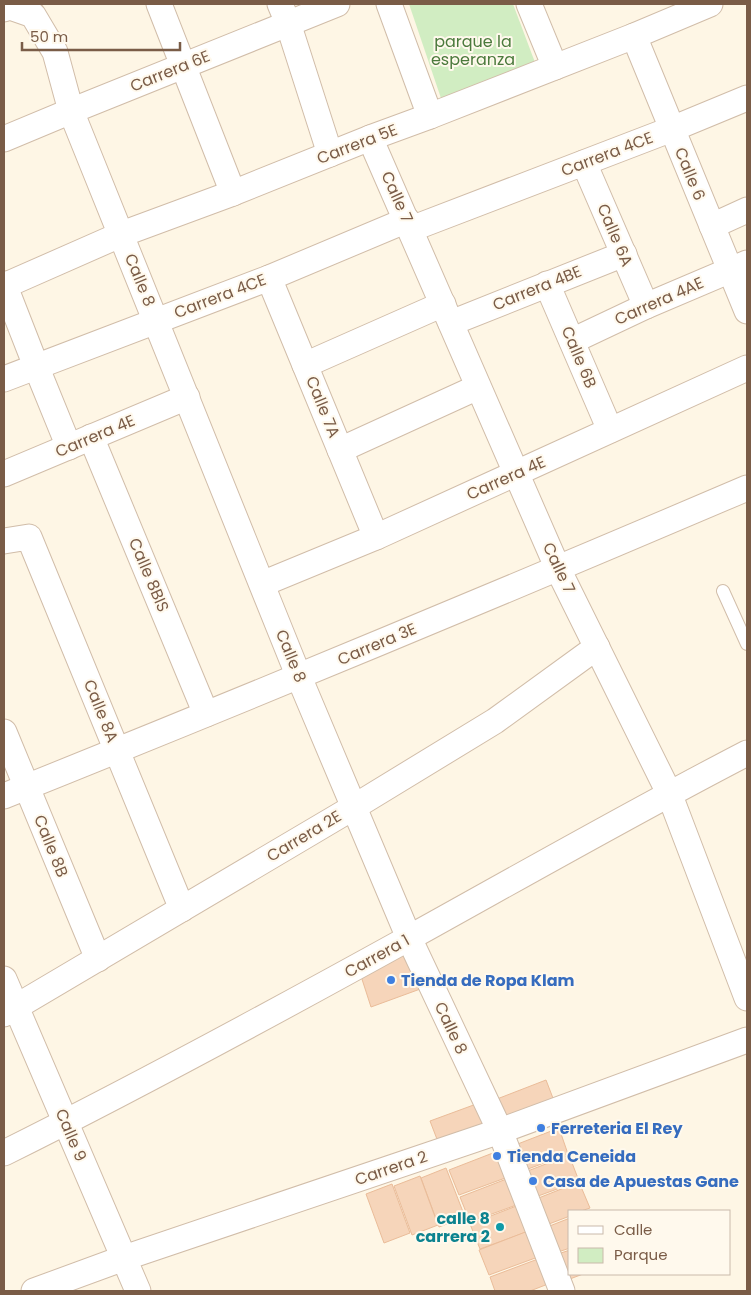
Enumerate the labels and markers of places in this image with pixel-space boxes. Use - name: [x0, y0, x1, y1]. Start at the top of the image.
- place label: Tienda de Ropa Klam: [401, 969, 575, 992]
- marker: Tienda de Ropa Klam: [385, 974, 397, 986]
- place label: Ferreteria El Rey: [551, 1117, 683, 1140]
- marker: Ferreteria El Rey: [535, 1122, 547, 1134]
- place label: Tienda Ceneida: [507, 1145, 636, 1168]
- marker: Tienda Ceneida: [491, 1150, 503, 1162]
- place label: Casa de Apuestas Gane: [543, 1170, 739, 1193]
- marker: Casa de Apuestas Gane: [527, 1175, 539, 1187]
- place label: calle 8 carrera 2: [416, 1207, 490, 1248]
- marker: calle 8 carrera 2: [494, 1221, 506, 1233]

